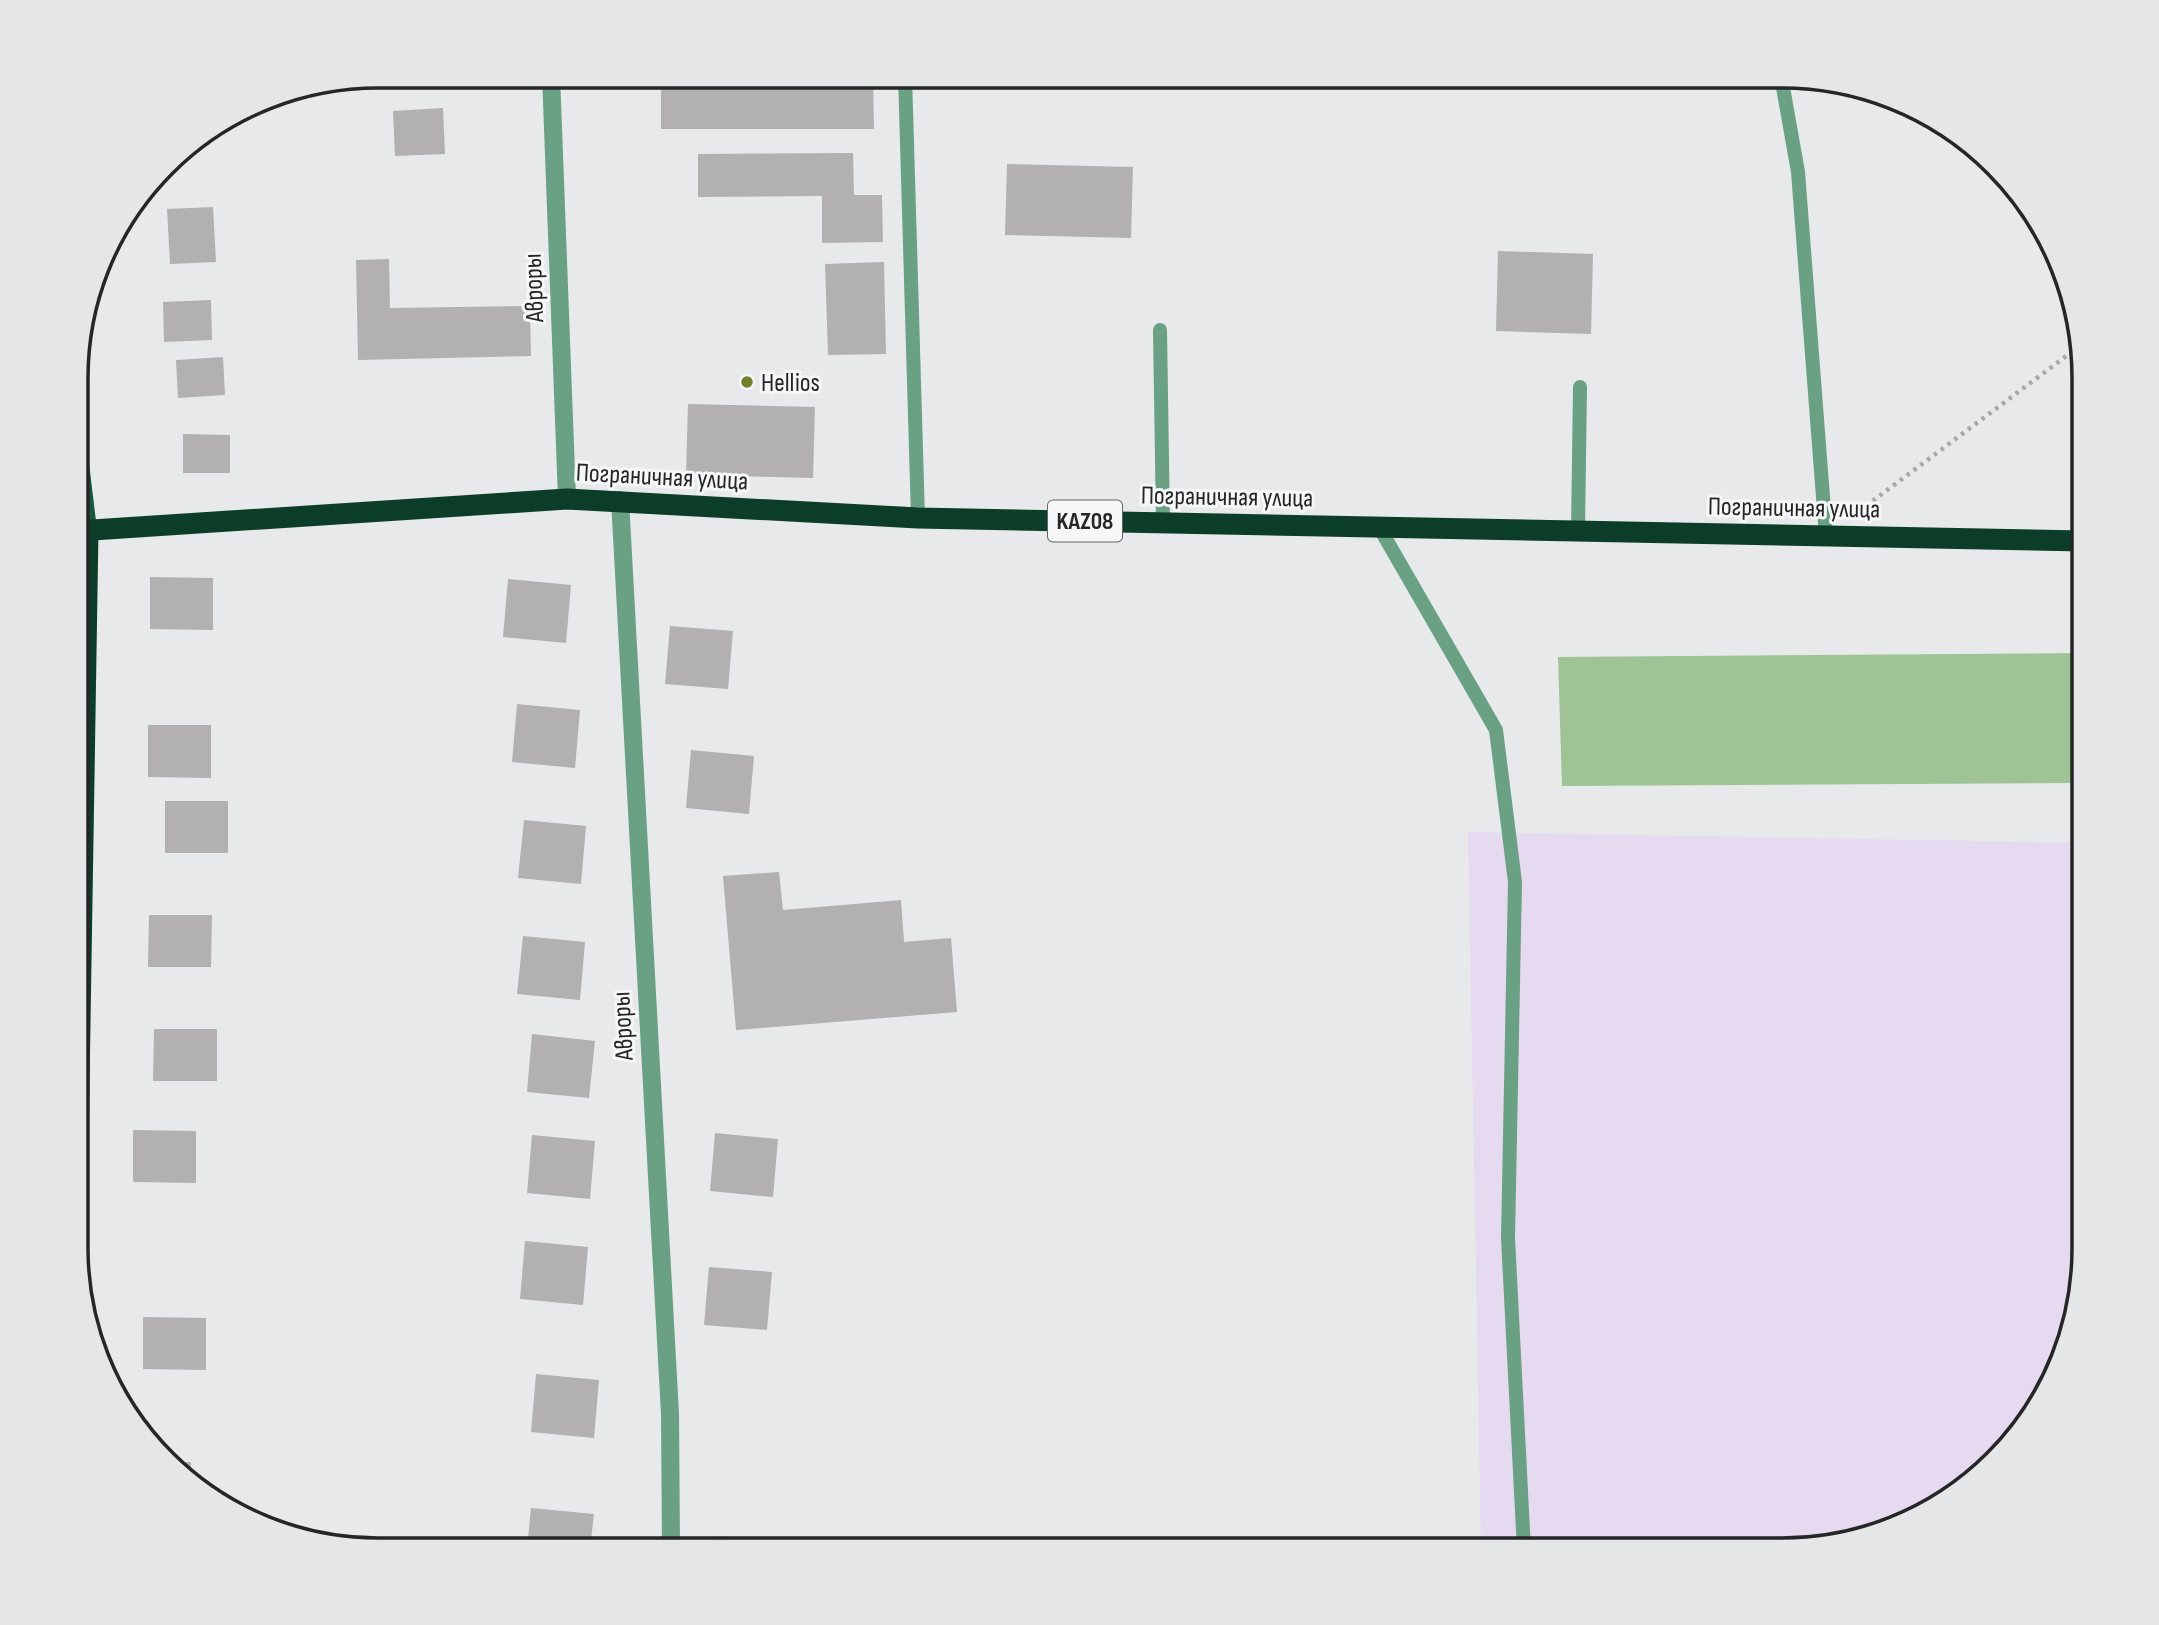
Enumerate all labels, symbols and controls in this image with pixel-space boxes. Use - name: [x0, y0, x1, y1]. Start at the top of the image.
- street label: Авроры: [518, 253, 551, 324]
- place label: Hellios: [761, 368, 820, 399]
- marker: Hellios: [739, 374, 755, 390]
- street label: Пограничная улица: [575, 458, 749, 497]
- street label: Пограничная улица: [1140, 480, 1313, 515]
- street label: Пограничная улица: [1707, 491, 1880, 526]
- road number: KAZ08: [1048, 500, 1122, 542]
- street label: Авроры: [606, 991, 641, 1062]

